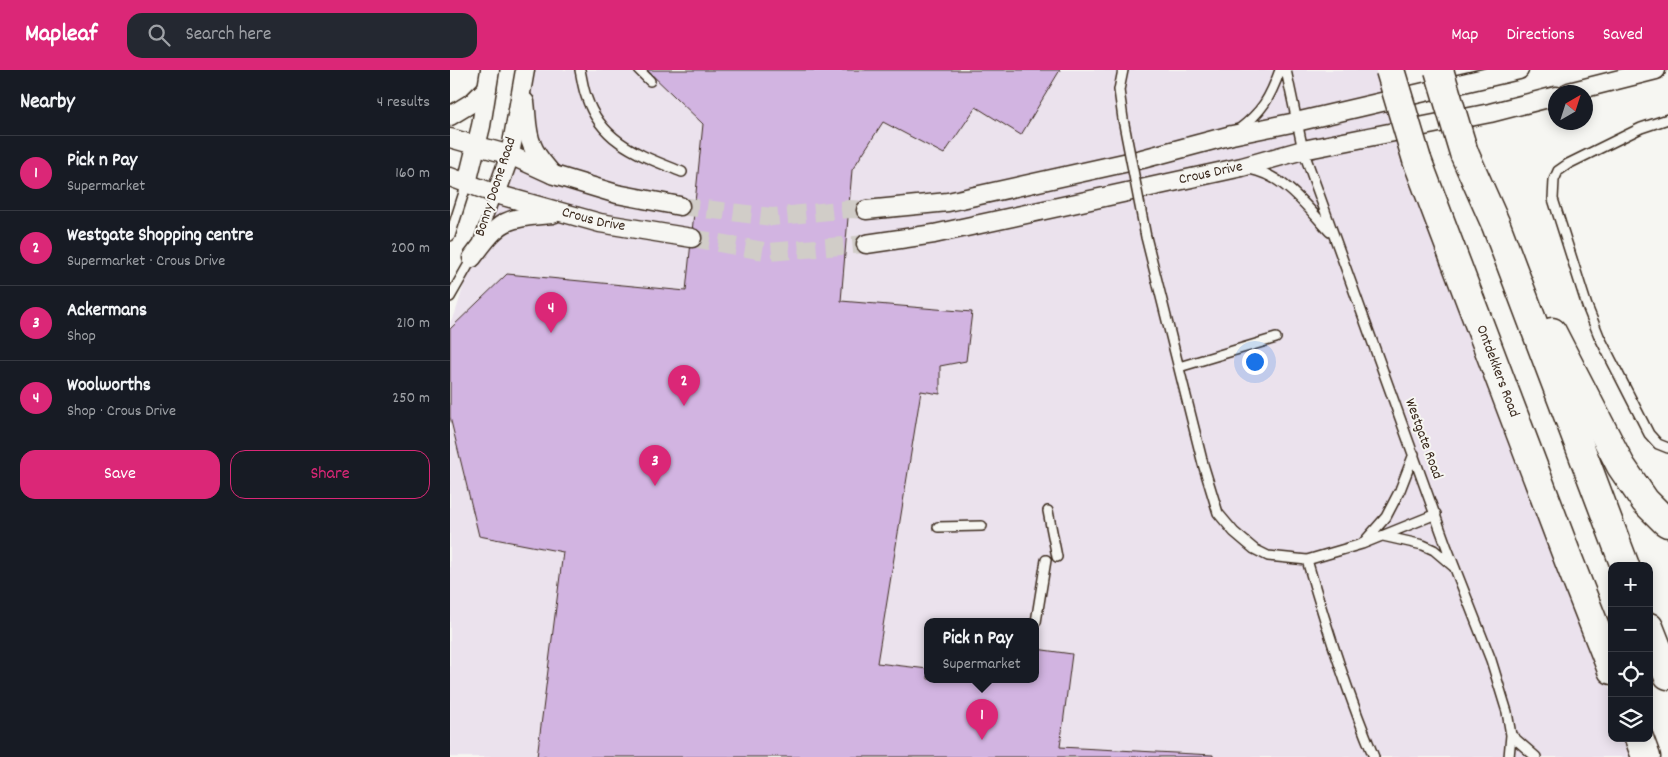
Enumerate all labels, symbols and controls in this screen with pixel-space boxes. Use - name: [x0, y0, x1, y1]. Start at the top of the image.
- search box: [127, 13, 477, 58]
- text: Mapleaf: [25, 18, 97, 52]
- icon: search: [145, 21, 173, 49]
- text: Search here: [185, 22, 271, 49]
- text: Map: [1451, 23, 1478, 48]
- text: Directions: [1506, 23, 1575, 48]
- text: Saved: [1603, 23, 1643, 48]
- north arrow: [1548, 85, 1593, 130]
- text: Nearby: [20, 88, 75, 118]
- text: 4 results: [377, 91, 430, 114]
- street label: Bonny Doone Road: [470, 134, 522, 240]
- text: Pick n Pay: [67, 148, 137, 175]
- street label: Crous Drive: [1177, 156, 1245, 191]
- text: 1: [34, 162, 38, 185]
- text: 160 m: [395, 162, 430, 185]
- text: Supermarket: [67, 175, 145, 198]
- street label: Crous Drive: [559, 202, 627, 238]
- text: Westgate Shopping centre: [67, 223, 253, 250]
- text: 2: [33, 237, 40, 260]
- text: 200 m: [391, 237, 430, 260]
- text: Supermarket · Crous Drive: [67, 250, 225, 273]
- pin: 4: [535, 292, 567, 333]
- text: Ackermans: [67, 298, 147, 325]
- text: 3: [32, 312, 40, 335]
- text: 210 m: [396, 312, 430, 335]
- street label: Ontdekkers Road: [1470, 322, 1525, 421]
- text: Shop: [67, 325, 96, 348]
- your location: [1242, 349, 1268, 375]
- pin: 2: [668, 365, 700, 406]
- text: Woolworths: [67, 373, 151, 400]
- text: 4: [33, 387, 39, 410]
- text: 250 m: [392, 387, 430, 410]
- street label: Westgate Road: [1398, 396, 1448, 482]
- text: Shop · Crous Drive: [67, 400, 176, 423]
- pin: 3: [639, 445, 671, 486]
- button: Save: [20, 450, 220, 499]
- button: Share: [230, 450, 430, 499]
- map controls: [1608, 562, 1653, 742]
- button: +: [1608, 562, 1653, 607]
- button: −: [1608, 607, 1653, 652]
- popup: [924, 618, 1039, 683]
- text: Pick n Pay: [942, 626, 1013, 653]
- button: locate: [1608, 652, 1653, 697]
- text: Supermarket: [942, 653, 1021, 676]
- button: layers: [1608, 697, 1653, 742]
- pin: 1: [966, 699, 998, 740]

